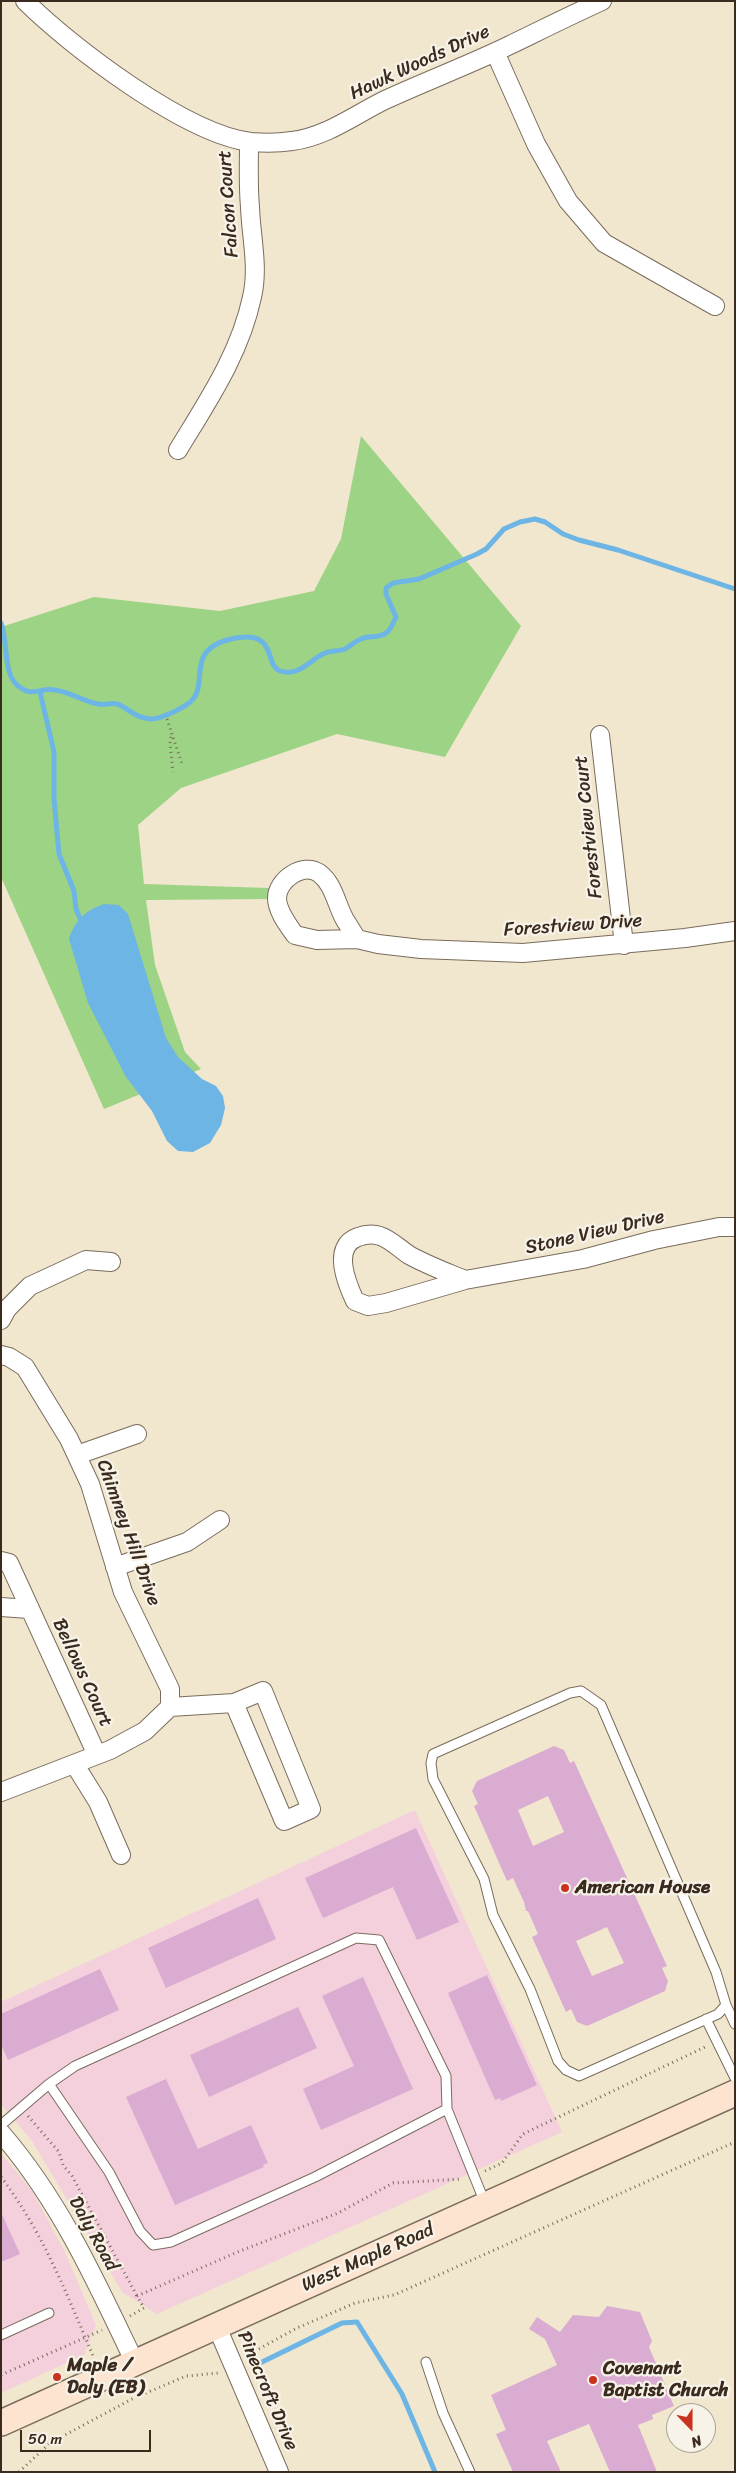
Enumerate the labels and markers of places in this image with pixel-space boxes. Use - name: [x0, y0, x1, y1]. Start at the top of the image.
- place label: American House: [575, 1877, 710, 1899]
- marker: American House: [559, 1882, 571, 1894]
- place label: Maple / Daly (EB): [67, 2355, 144, 2399]
- place label: Covenant Baptist Church: [603, 2358, 728, 2402]
- marker: Maple / Daly (EB): [51, 2371, 63, 2383]
- marker: Covenant Baptist Church: [587, 2374, 599, 2386]

